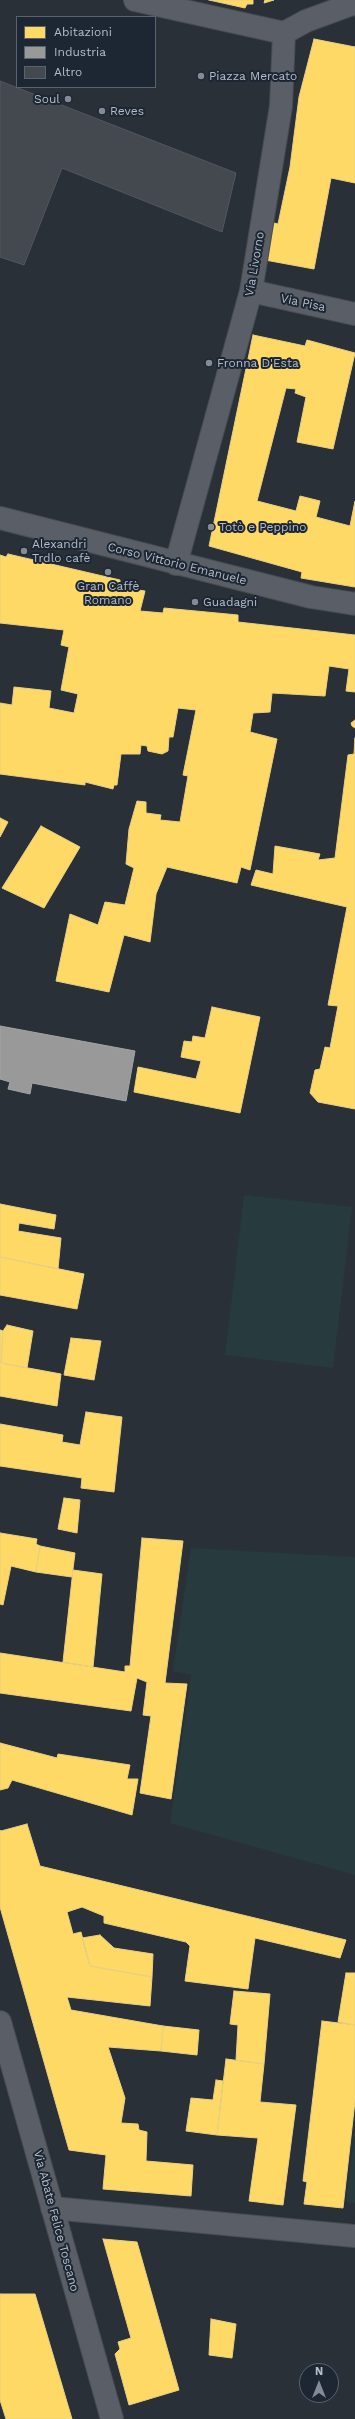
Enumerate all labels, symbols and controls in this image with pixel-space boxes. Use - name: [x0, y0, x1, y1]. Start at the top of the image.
- legend: [16, 16, 156, 88]
- text: Abitazioni: [54, 25, 112, 39]
- text: Industria: [54, 45, 106, 59]
- text: Altro: [54, 65, 82, 79]
- place label: Piazza Mercato: [209, 69, 297, 83]
- marker: Piazza Mercato: [196, 71, 206, 81]
- place label: Soul: [34, 92, 60, 106]
- marker: Soul: [63, 94, 73, 104]
- place label: Reves: [110, 104, 144, 118]
- marker: Reves: [97, 106, 107, 116]
- street label: Via Livorno: [242, 231, 268, 297]
- street label: Via Pisa: [279, 291, 327, 315]
- place label: Fronna D'Esta: [217, 356, 299, 370]
- marker: Fronna D'Esta: [204, 358, 214, 368]
- place label: Totò e Peppino: [219, 520, 306, 534]
- marker: Totò e Peppino: [206, 522, 216, 532]
- place label: Alexandri Trdlo cafè: [32, 537, 91, 565]
- street label: Corso Vittorio Emanuele: [106, 540, 248, 588]
- marker: Alexandri Trdlo cafè: [19, 546, 29, 556]
- marker: Gran Caffè Romano: [103, 567, 113, 577]
- place label: Gran Caffè Romano: [77, 579, 139, 607]
- place label: Guadagni: [203, 595, 257, 609]
- marker: Guadagni: [190, 597, 200, 607]
- street label: Via Abate Felice Toscano: [30, 2149, 82, 2293]
- north arrow: [299, 2363, 339, 2403]
- text: N: [315, 2365, 323, 2378]

